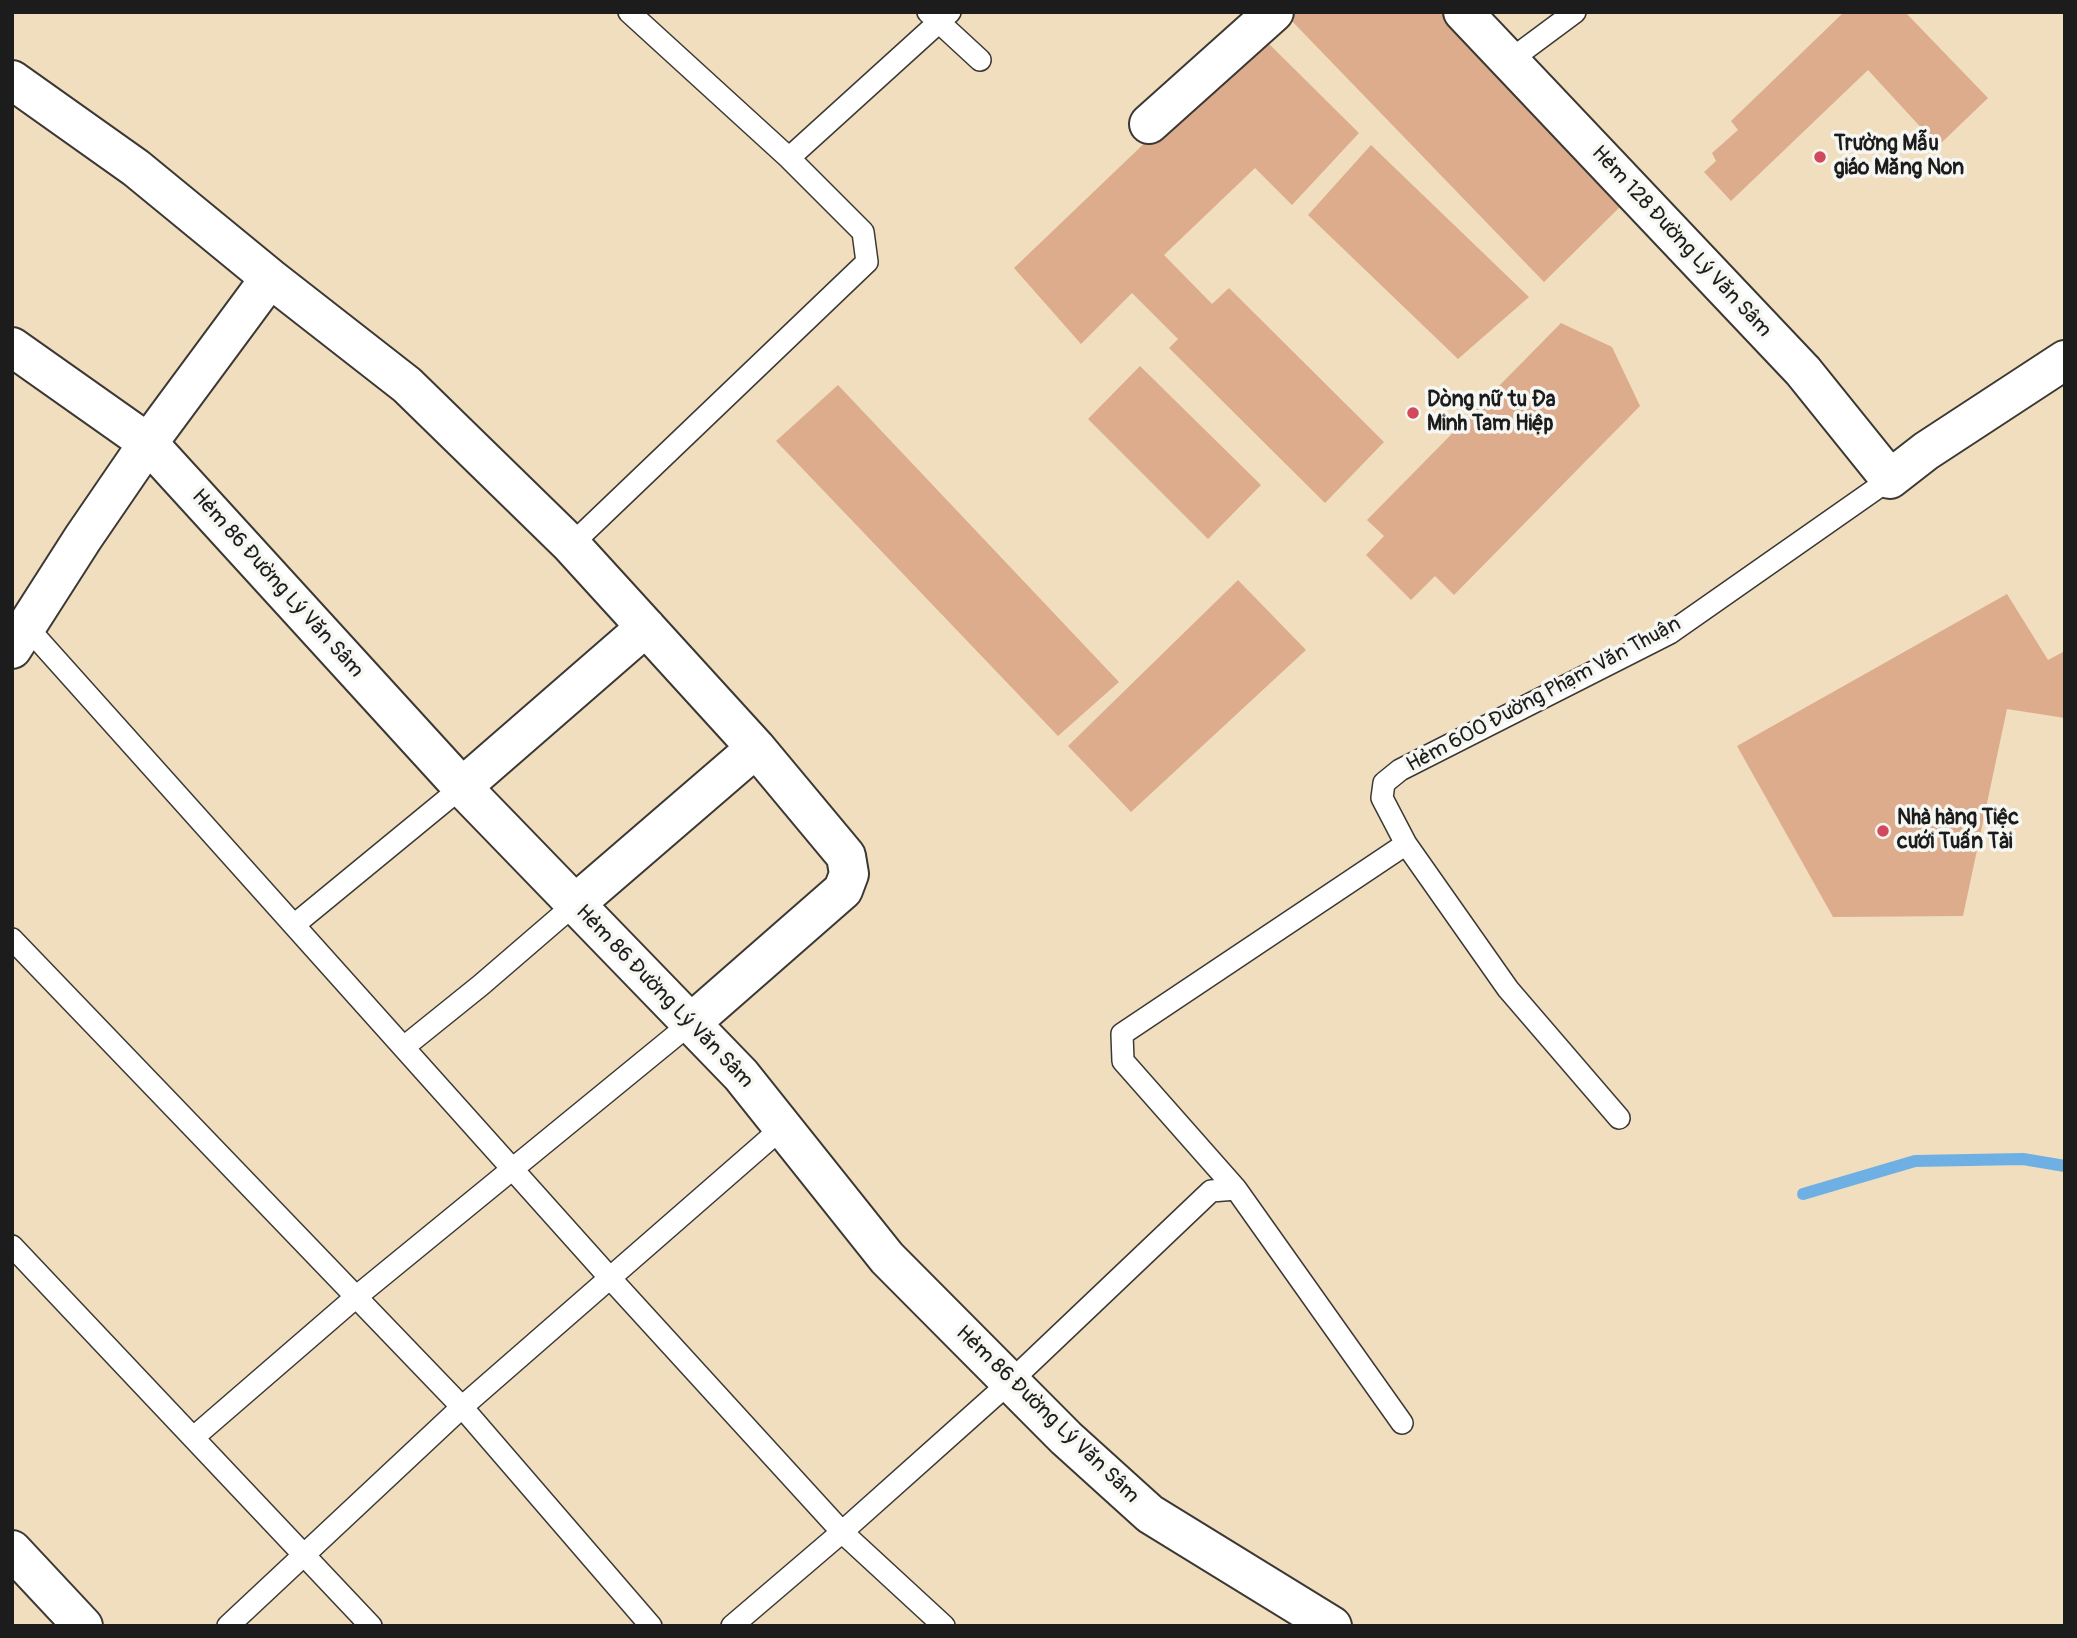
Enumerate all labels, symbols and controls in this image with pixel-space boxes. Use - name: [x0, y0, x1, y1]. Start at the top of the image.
- place label: Trường Mẫu giáo Măng Non: [1834, 132, 1964, 182]
- street label: Hẻm 128 Đường Lý Văn Sâm: [1586, 141, 1776, 343]
- marker: Trường Mẫu giáo Măng Non: [1812, 149, 1828, 165]
- place label: Dòng nữ tu Đa Minh Tam Hiệp: [1427, 388, 1555, 438]
- marker: Dòng nữ tu Đa Minh Tam Hiệp: [1405, 405, 1421, 421]
- street label: Hẻm 86 Đường Lý Văn Sâm: [186, 485, 368, 683]
- street label: Hẻm 600 Đường Phạm Văn Thuận: [1403, 612, 1685, 778]
- place label: Nhà hàng Tiệc cưới Tuấn Tài: [1897, 806, 2019, 856]
- marker: Nhà hàng Tiệc cưới Tuấn Tài: [1875, 823, 1891, 839]
- street label: Hẻm 86 Đường Lý Văn Sâm: [570, 900, 758, 1094]
- street label: Hẻm 86 Đường Lý Văn Sâm: [950, 1321, 1144, 1509]

